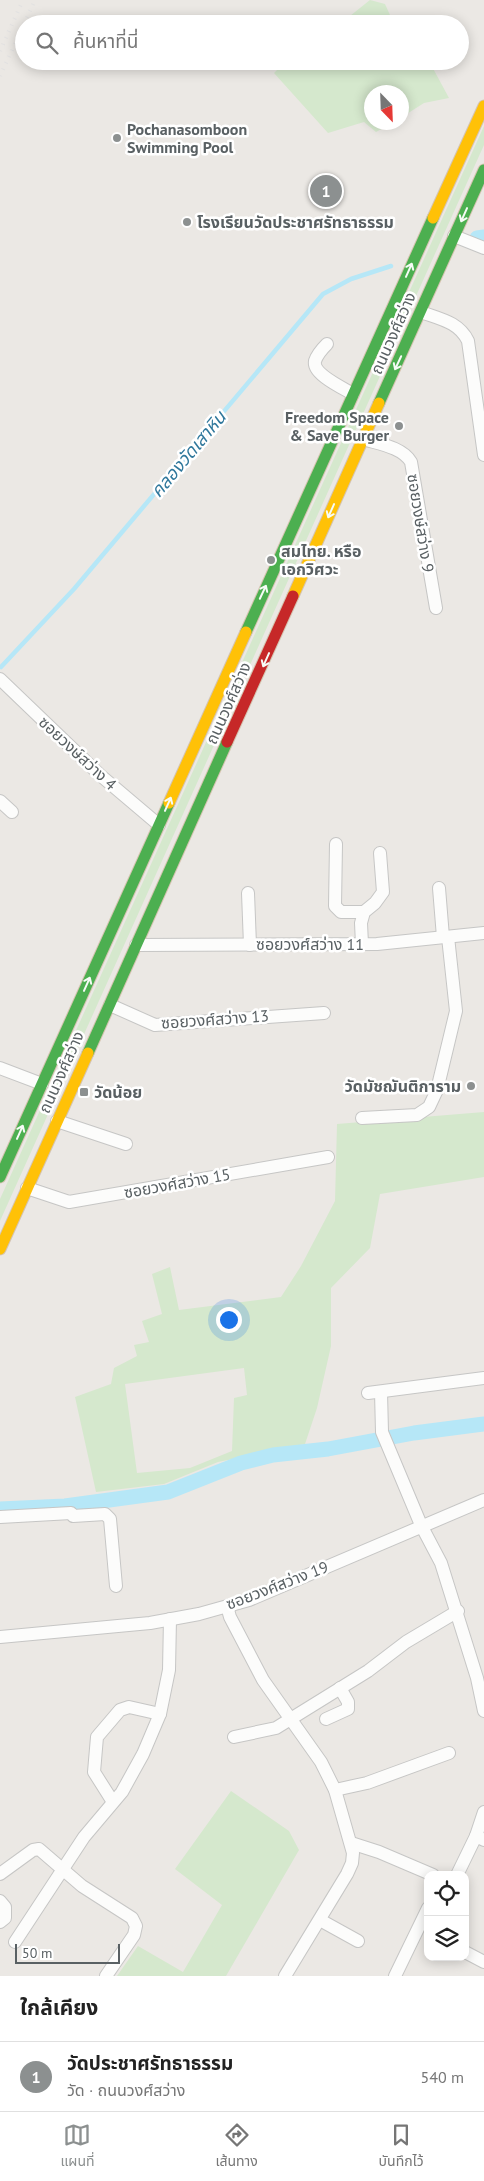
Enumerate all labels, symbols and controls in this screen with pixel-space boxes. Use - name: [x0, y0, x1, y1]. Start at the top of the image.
- search box: [15, 15, 469, 70]
- icon: search: [33, 29, 61, 57]
- text: ค้นหาที่นี่: [73, 29, 138, 53]
- north arrow: [364, 85, 409, 130]
- place label: Pochanasomboon Swimming Pool: [127, 119, 247, 157]
- marker: Pochanasomboon Swimming Pool: [111, 132, 123, 144]
- pin: 1: [310, 172, 342, 210]
- one-way arrow: [459, 207, 469, 222]
- place label: โรงเรียนวัดประชาศรัทธาธรรม: [197, 212, 394, 232]
- marker: โรงเรียนวัดประชาศรัทธาธรรม: [181, 216, 193, 228]
- one-way arrow: [405, 263, 414, 278]
- street label: ถนนวงศ์สว่าง: [366, 289, 420, 377]
- one-way arrow: [392, 355, 402, 370]
- water label: คลองวัดเสาหิน: [145, 405, 231, 502]
- place label: Freedom Space & Save Burger: [285, 407, 389, 445]
- marker: Freedom Space & Save Burger: [393, 420, 405, 432]
- street label: ซอยวงษ์สว่าง 9: [403, 472, 439, 574]
- one-way arrow: [326, 503, 336, 518]
- place label: สมไทย. หรือ เอกวิศวะ: [281, 541, 361, 579]
- marker: สมไทย. หรือ เอกวิศวะ: [265, 554, 277, 566]
- one-way arrow: [259, 585, 269, 600]
- one-way arrow: [260, 652, 270, 667]
- street label: ถนนวงศ์สว่าง: [201, 659, 255, 747]
- street label: ซอยวงษ์สว่าง 4: [35, 712, 121, 794]
- one-way arrow: [164, 797, 174, 812]
- street label: ซอยวงศ์สว่าง 11: [256, 934, 364, 954]
- one-way arrow: [82, 977, 92, 992]
- street label: ซอยวงศ์สว่าง 13: [160, 1005, 270, 1033]
- street label: ถนนวงศ์สว่าง: [34, 1028, 88, 1116]
- place label: วัดมัชฌันติการาม: [345, 1076, 461, 1096]
- marker: วัดมัชฌันติการาม: [465, 1080, 477, 1092]
- place label: วัดน้อย: [94, 1082, 142, 1102]
- marker: วัดน้อย: [78, 1086, 90, 1098]
- one-way arrow: [15, 1125, 25, 1140]
- street label: ซอยวงศ์สว่าง 15: [122, 1164, 232, 1202]
- your location: [216, 1307, 242, 1333]
- street label: ซอยวงศ์สว่าง 19: [223, 1556, 331, 1614]
- map controls: [424, 1871, 469, 1961]
- button: locate: [424, 1871, 469, 1916]
- button: layers: [424, 1916, 469, 1961]
- scale bar: [15, 1941, 120, 1964]
- text: 50 m: [22, 1944, 52, 1962]
- text: ใกล้เคียง: [20, 1994, 98, 2021]
- text: วัดประชาศรัทธาธรรม: [67, 2051, 233, 2075]
- text: 1: [31, 2067, 41, 2087]
- text: 540 m: [421, 2067, 464, 2087]
- text: วัด · ถนนวงศ์สว่าง: [67, 2080, 185, 2100]
- tab: แผนที่: [60, 2121, 95, 2172]
- tab: เส้นทาง: [215, 2121, 258, 2172]
- tab: บันทึกไว้: [379, 2121, 424, 2172]

